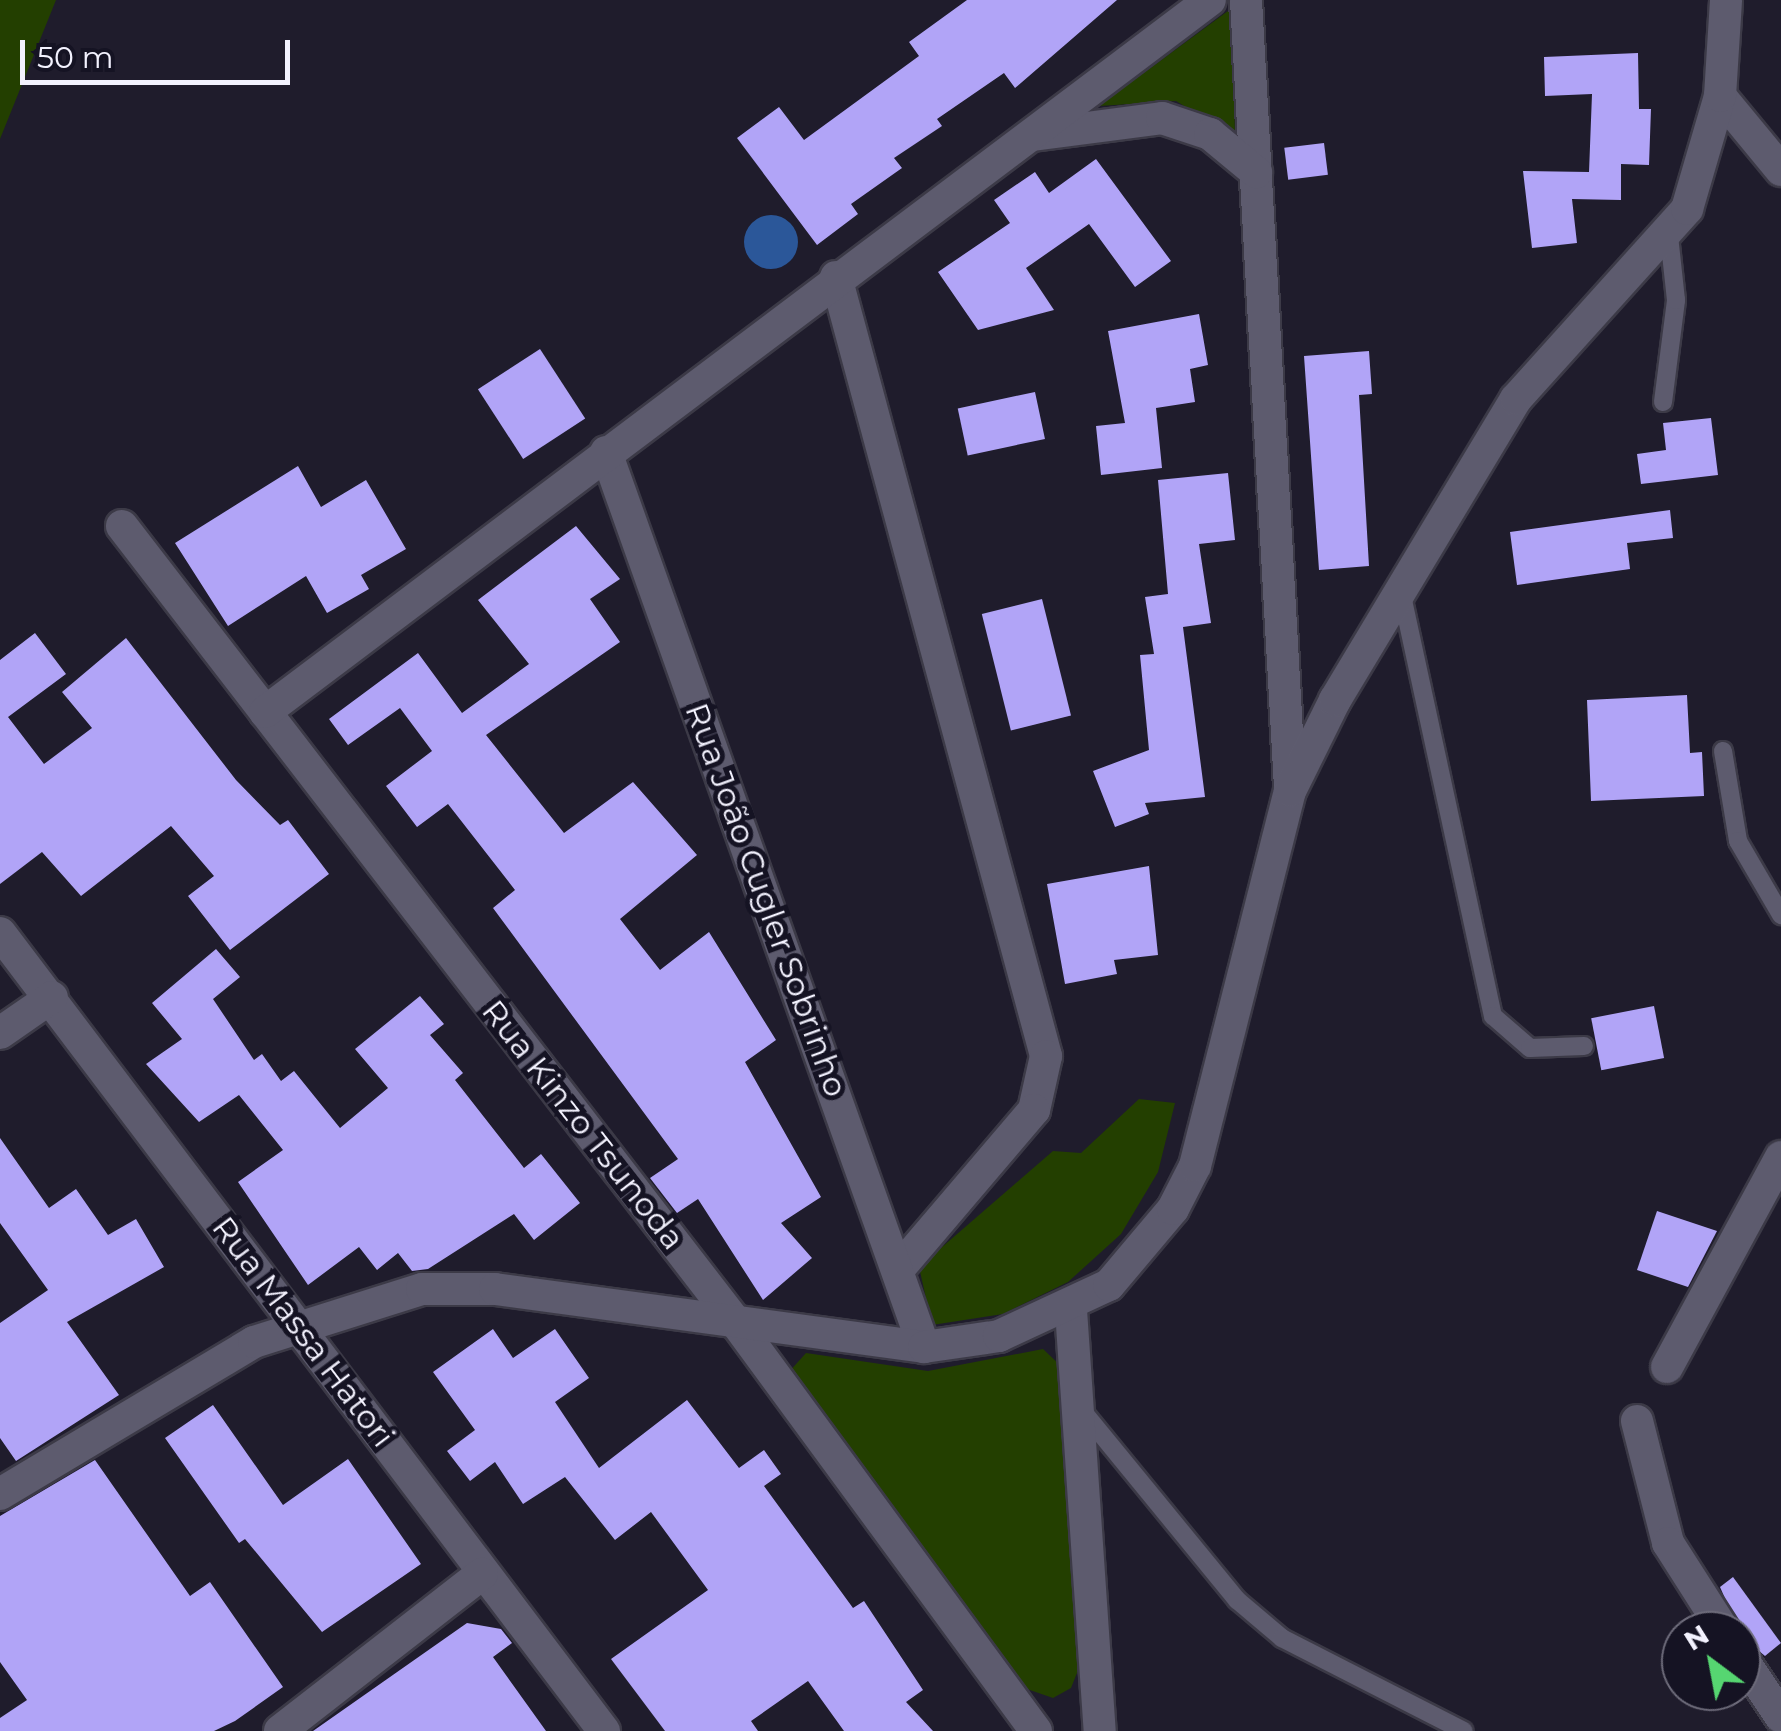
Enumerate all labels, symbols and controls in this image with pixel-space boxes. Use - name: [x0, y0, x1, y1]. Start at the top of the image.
- scale bar: [25, 20, 295, 82]
- text: 50 m: [37, 39, 114, 76]
- street label: Rua João Cugler Sobrinho: [677, 698, 855, 1102]
- street label: Rua Kinzo Tsunoda: [474, 993, 692, 1257]
- street label: Rua Massa Hatori: [204, 1209, 402, 1455]
- north arrow: [1661, 1611, 1761, 1711]
- text: N: [1678, 1617, 1715, 1658]

